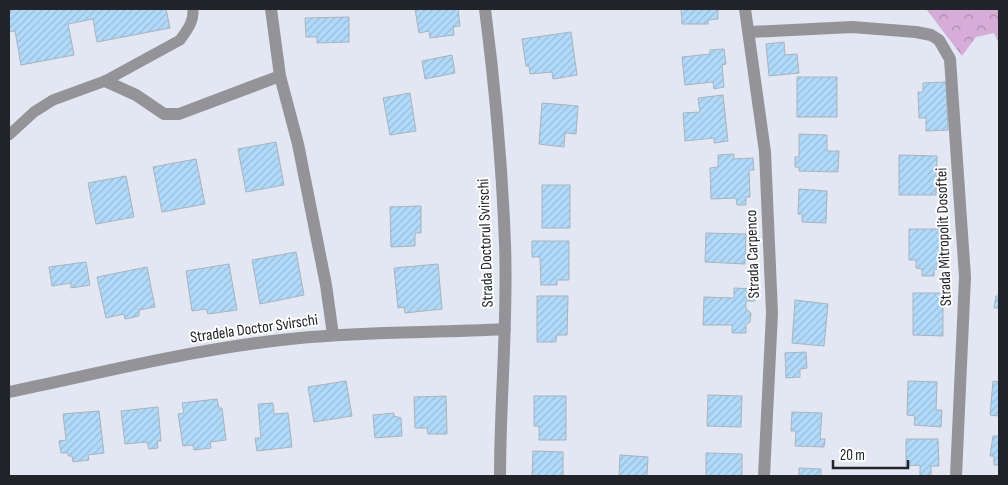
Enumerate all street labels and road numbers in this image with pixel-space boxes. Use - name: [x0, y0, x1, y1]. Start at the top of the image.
- street label: Strada Mitropolit Dosoftei: [932, 167, 956, 307]
- street label: Strada Doctorul Svirschi: [474, 178, 498, 308]
- street label: Strada Carpenco: [742, 209, 764, 299]
- street label: Stradela Doctor Svirschi: [189, 311, 319, 347]

